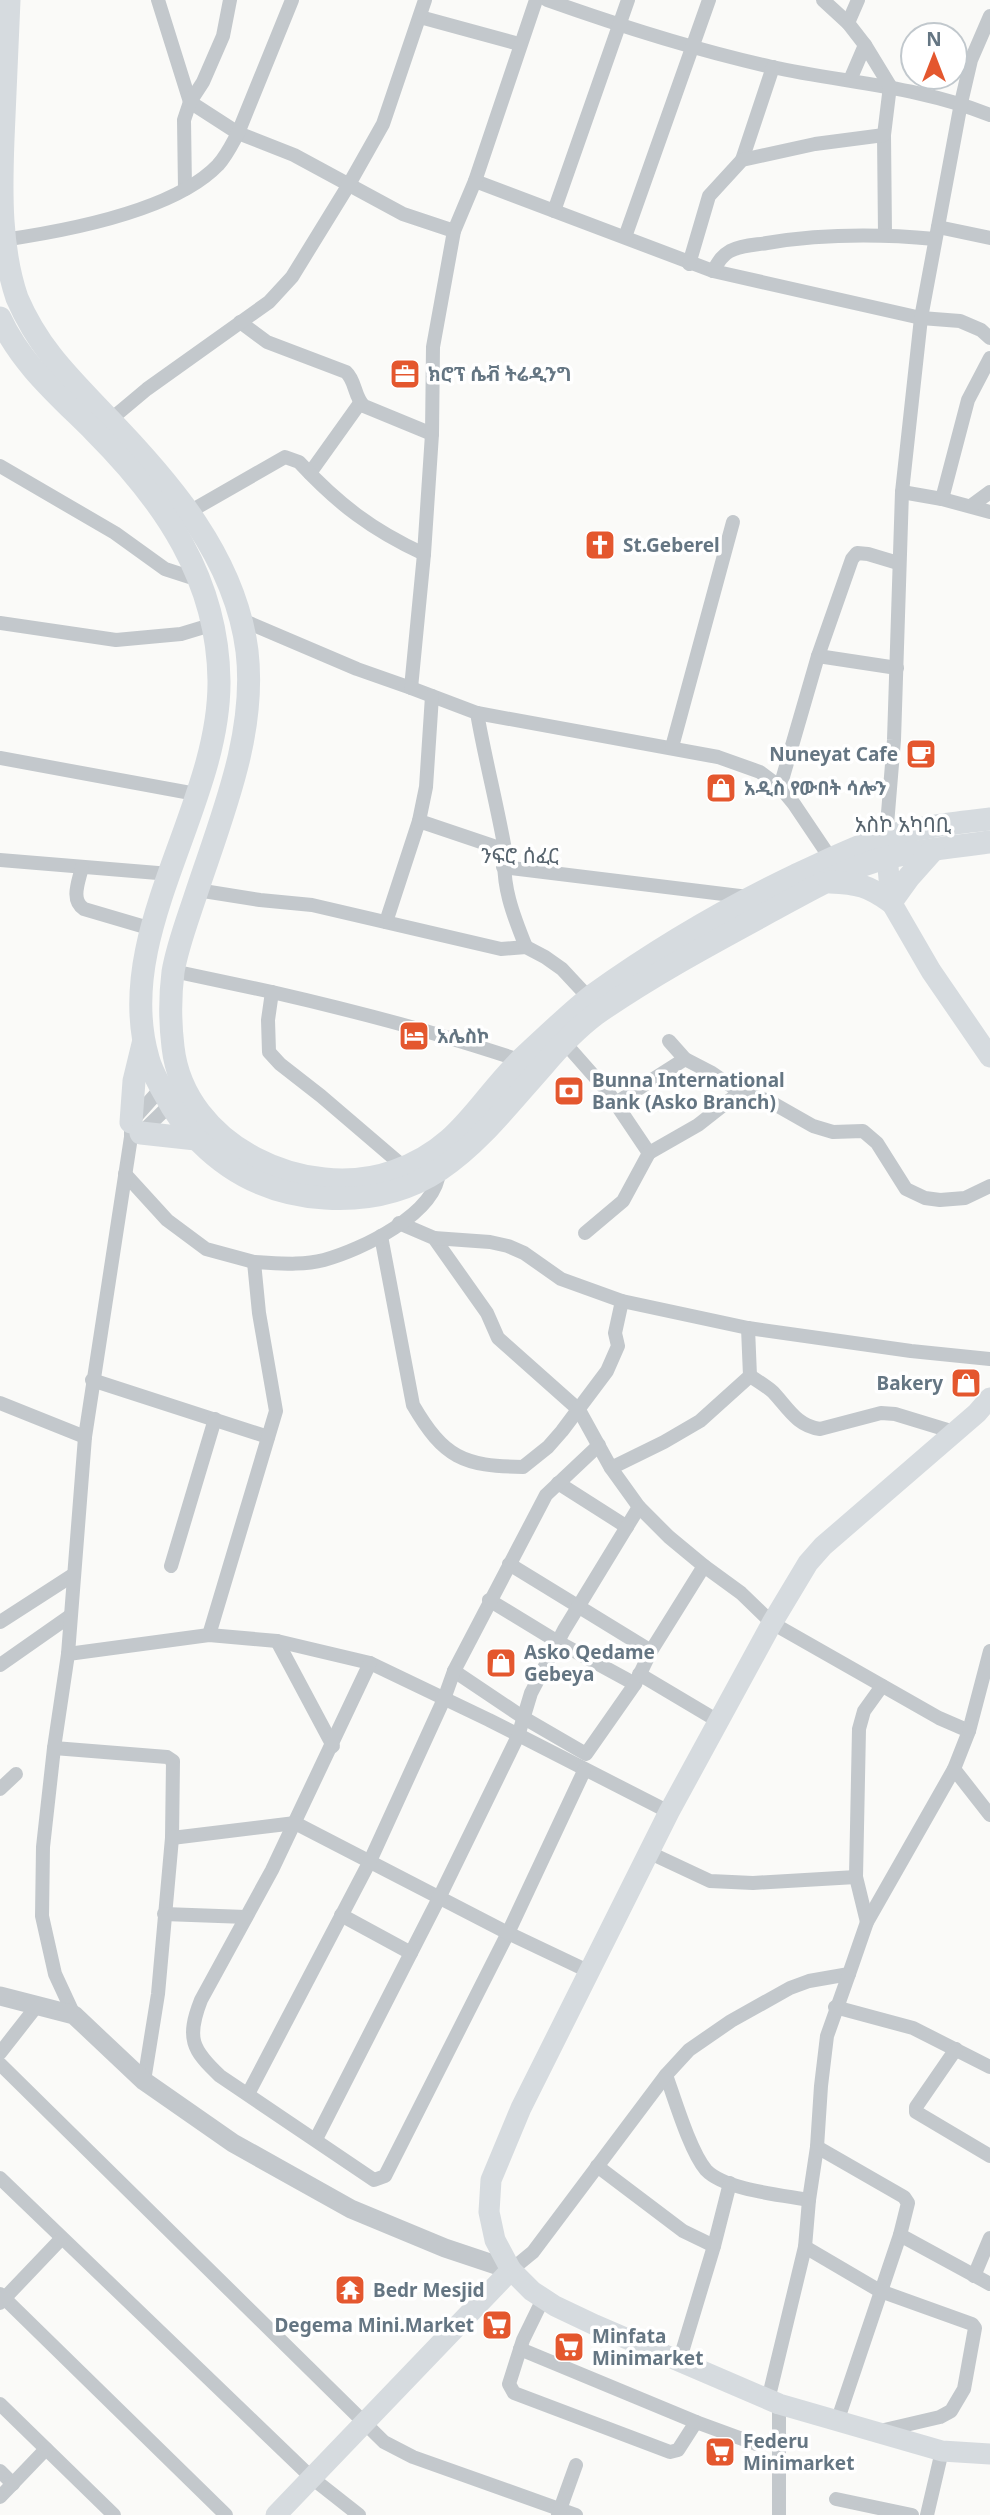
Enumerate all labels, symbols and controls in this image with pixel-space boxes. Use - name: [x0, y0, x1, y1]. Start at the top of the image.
- north arrow: [899, 21, 969, 91]
- text: N: [926, 26, 942, 52]
- office icon: ክሮፕ ሴቭ ትሬዲንግ: [388, 357, 422, 391]
- place label: ክሮፕ ሴቭ ትሬዲንግ: [428, 361, 571, 387]
- church icon: St.Geberel: [583, 528, 617, 562]
- place label: St.Geberel: [623, 532, 720, 558]
- cafe icon: Nuneyat Cafe: [904, 737, 938, 771]
- place label: Nuneyat Cafe: [769, 741, 898, 767]
- shop icon: አዲስ የውበት ሳሎን: [704, 771, 738, 805]
- place label: አዲስ የውበት ሳሎን: [744, 775, 887, 801]
- district label: አስኮ አካባቢ: [855, 810, 952, 838]
- district label: ንፍሮ ሰፈር: [481, 841, 559, 869]
- hotel icon: አሌስኮ: [397, 1019, 431, 1053]
- place label: አሌስኮ: [437, 1023, 490, 1049]
- place label: Bunna International Bank (Asko Branch): [592, 1067, 785, 1115]
- bank icon: Bunna International Bank (Asko Branch): [552, 1074, 586, 1108]
- shop icon: Bakery: [949, 1366, 983, 1400]
- place label: Bakery: [877, 1370, 943, 1396]
- place label: Asko Qedame Gebeya: [524, 1639, 655, 1687]
- shop icon: Asko Qedame Gebeya: [484, 1646, 518, 1680]
- temple icon: Bedr Mesjid: [333, 2273, 367, 2307]
- place label: Bedr Mesjid: [373, 2277, 485, 2303]
- supermarket icon: Degema Mini.Market: [480, 2308, 514, 2342]
- place label: Degema Mini.Market: [274, 2312, 474, 2338]
- place label: Minfata Minimarket: [592, 2323, 703, 2371]
- supermarket icon: Minfata Minimarket: [552, 2330, 586, 2364]
- place label: Federu Minimarket: [743, 2428, 854, 2476]
- supermarket icon: Federu Minimarket: [703, 2435, 737, 2469]

